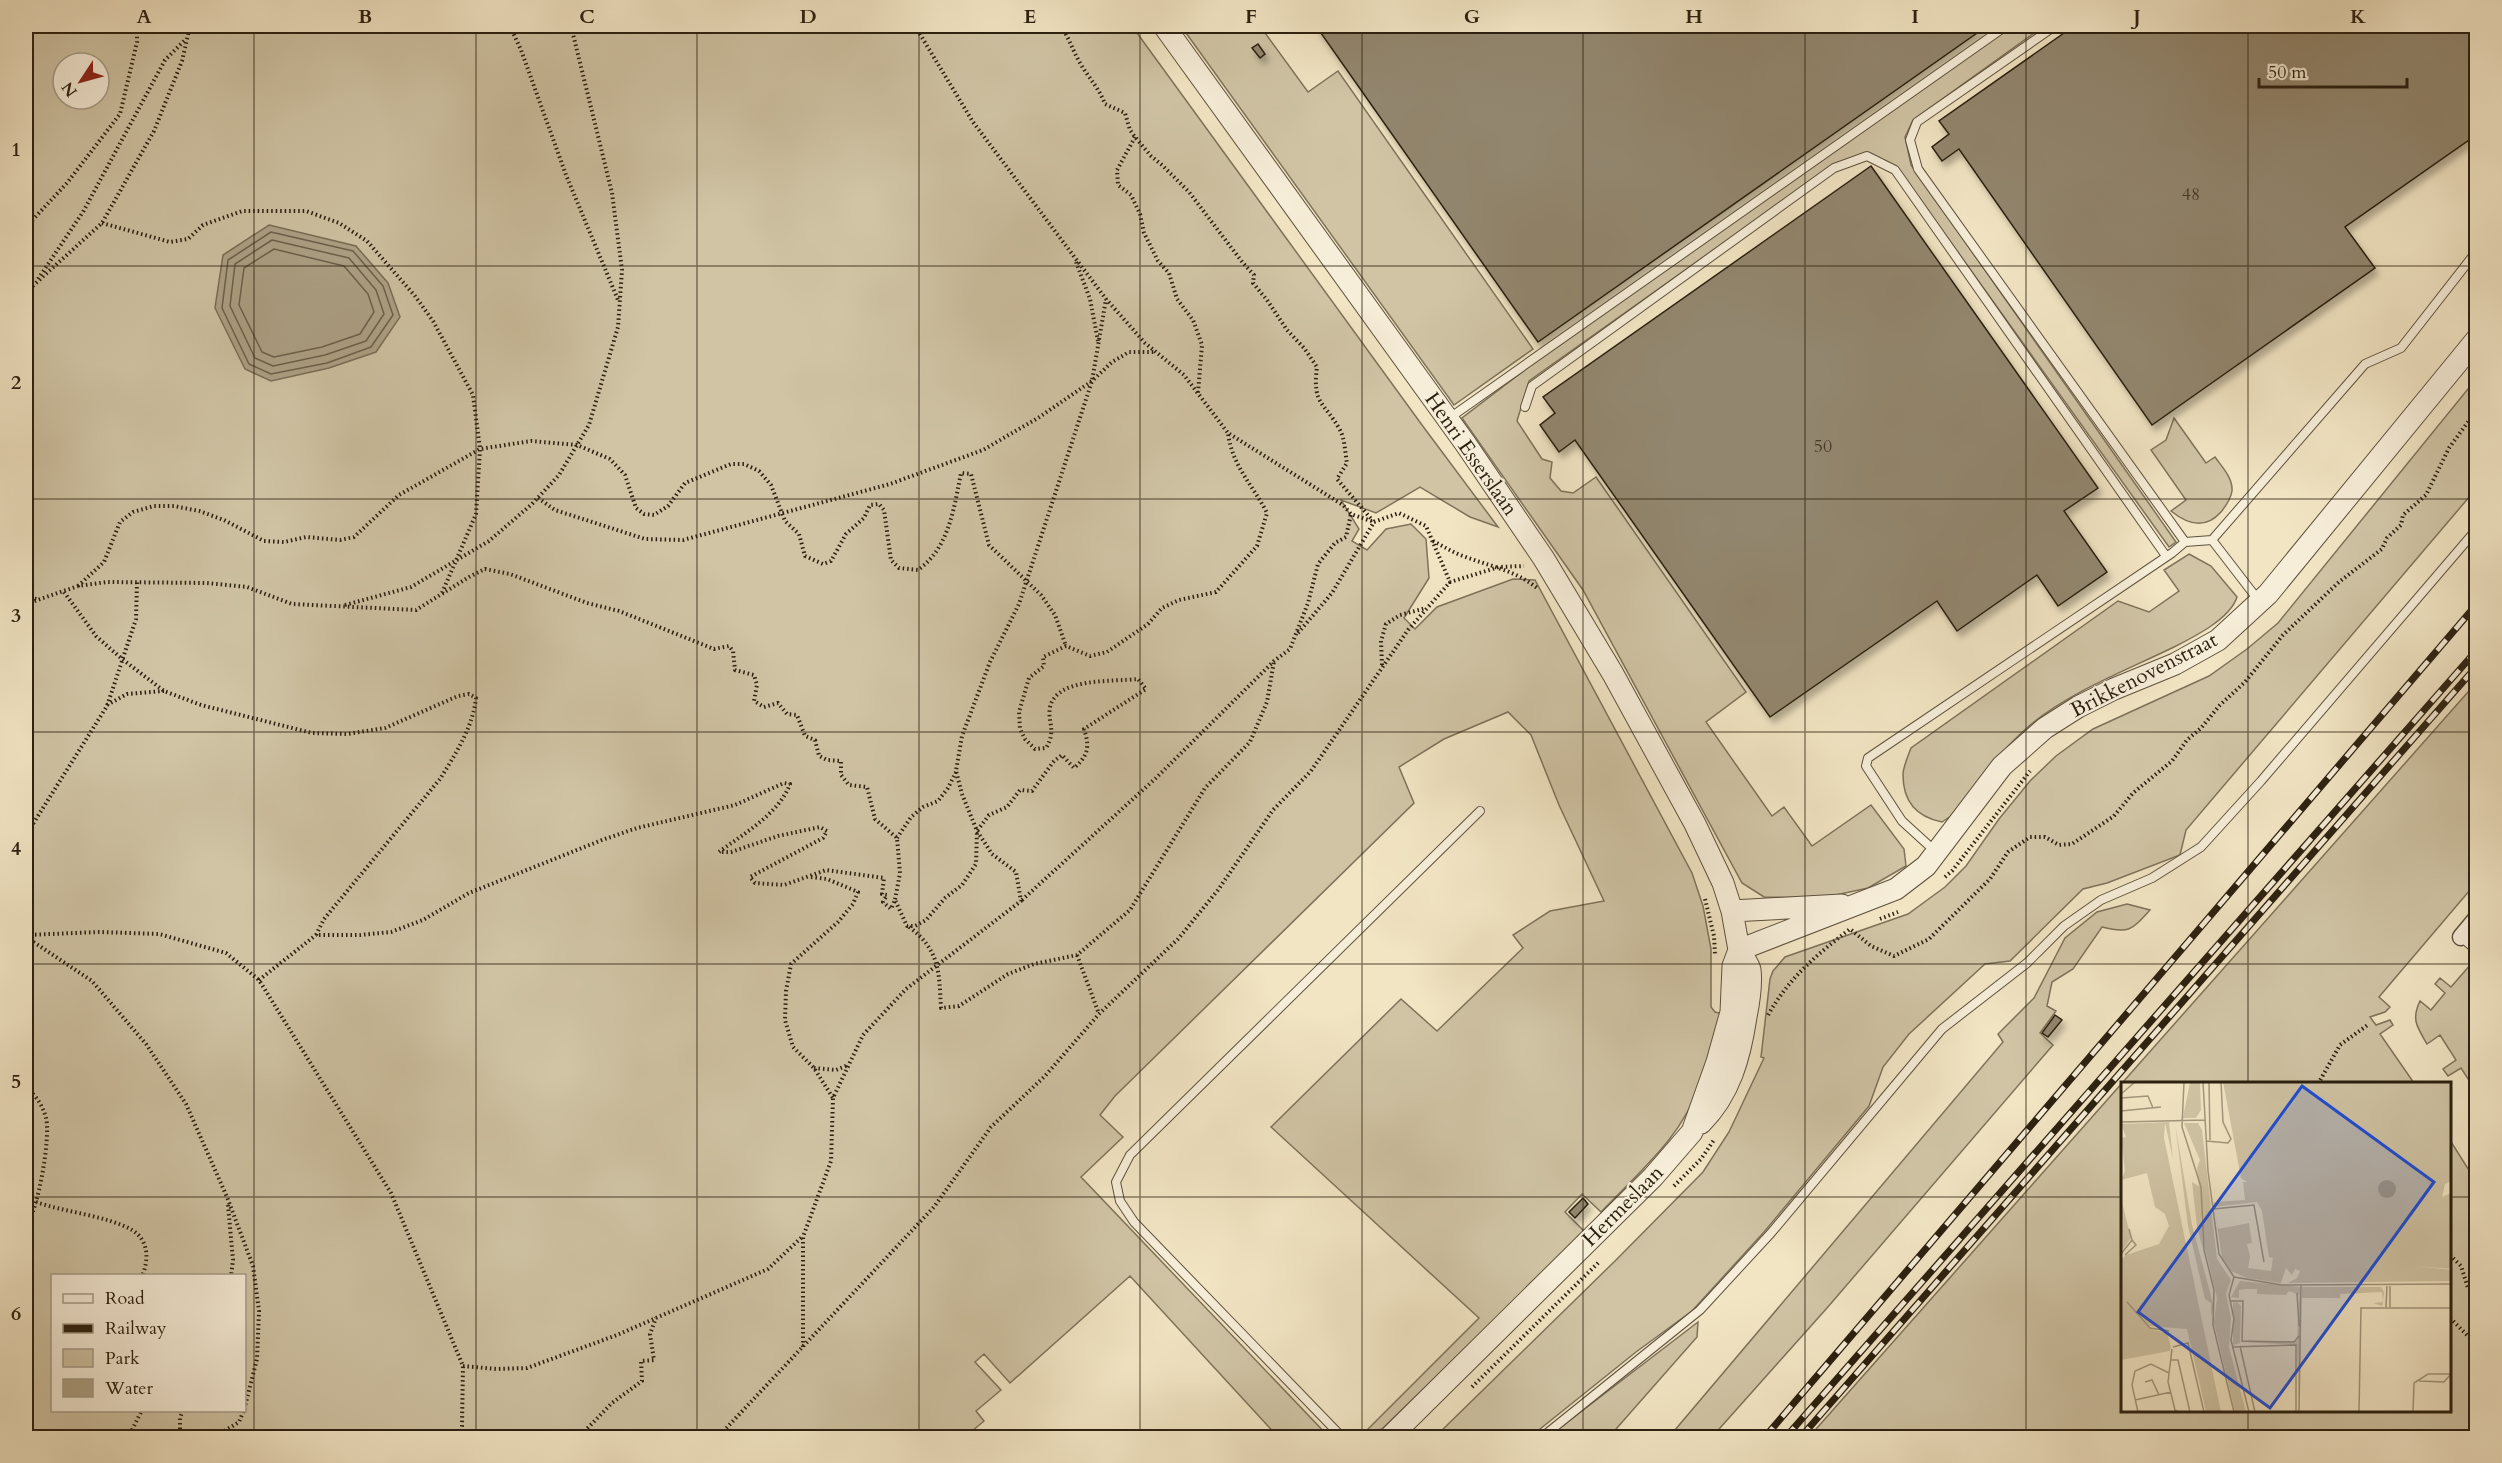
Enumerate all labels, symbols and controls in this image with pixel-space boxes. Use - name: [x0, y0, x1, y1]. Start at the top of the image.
- text: A: [136, 3, 152, 30]
- text: B: [358, 3, 372, 30]
- text: C: [579, 3, 595, 30]
- text: D: [799, 3, 817, 30]
- text: E: [1024, 3, 1036, 30]
- text: F: [1245, 3, 1257, 30]
- text: G: [1464, 3, 1480, 30]
- text: H: [1685, 3, 1703, 30]
- text: I: [1911, 3, 1919, 30]
- text: J: [2130, 3, 2141, 30]
- text: K: [2350, 3, 2367, 30]
- north arrow: [51, 51, 111, 111]
- scale bar: [2259, 51, 2408, 89]
- text: 50 m: [2268, 60, 2307, 85]
- text: N: [57, 77, 83, 101]
- text: 1: [11, 136, 21, 163]
- house number: 48: [2182, 182, 2200, 207]
- text: 2: [11, 369, 21, 396]
- street label: Henri Esserslaan: [1418, 386, 1524, 522]
- house number: 50: [1814, 434, 1832, 459]
- text: 3: [11, 602, 21, 629]
- street label: Brikkenovenstraat: [2066, 625, 2223, 725]
- text: 4: [11, 835, 21, 862]
- text: 5: [11, 1068, 21, 1095]
- inset map: [2121, 1082, 2451, 1412]
- street label: Hermeslaan: [1576, 1159, 1670, 1253]
- legend: [51, 1274, 246, 1412]
- text: Road: [105, 1286, 145, 1311]
- text: 6: [11, 1300, 21, 1327]
- text: Railway: [105, 1316, 167, 1341]
- text: Park: [105, 1346, 140, 1371]
- text: Water: [104, 1376, 154, 1401]

